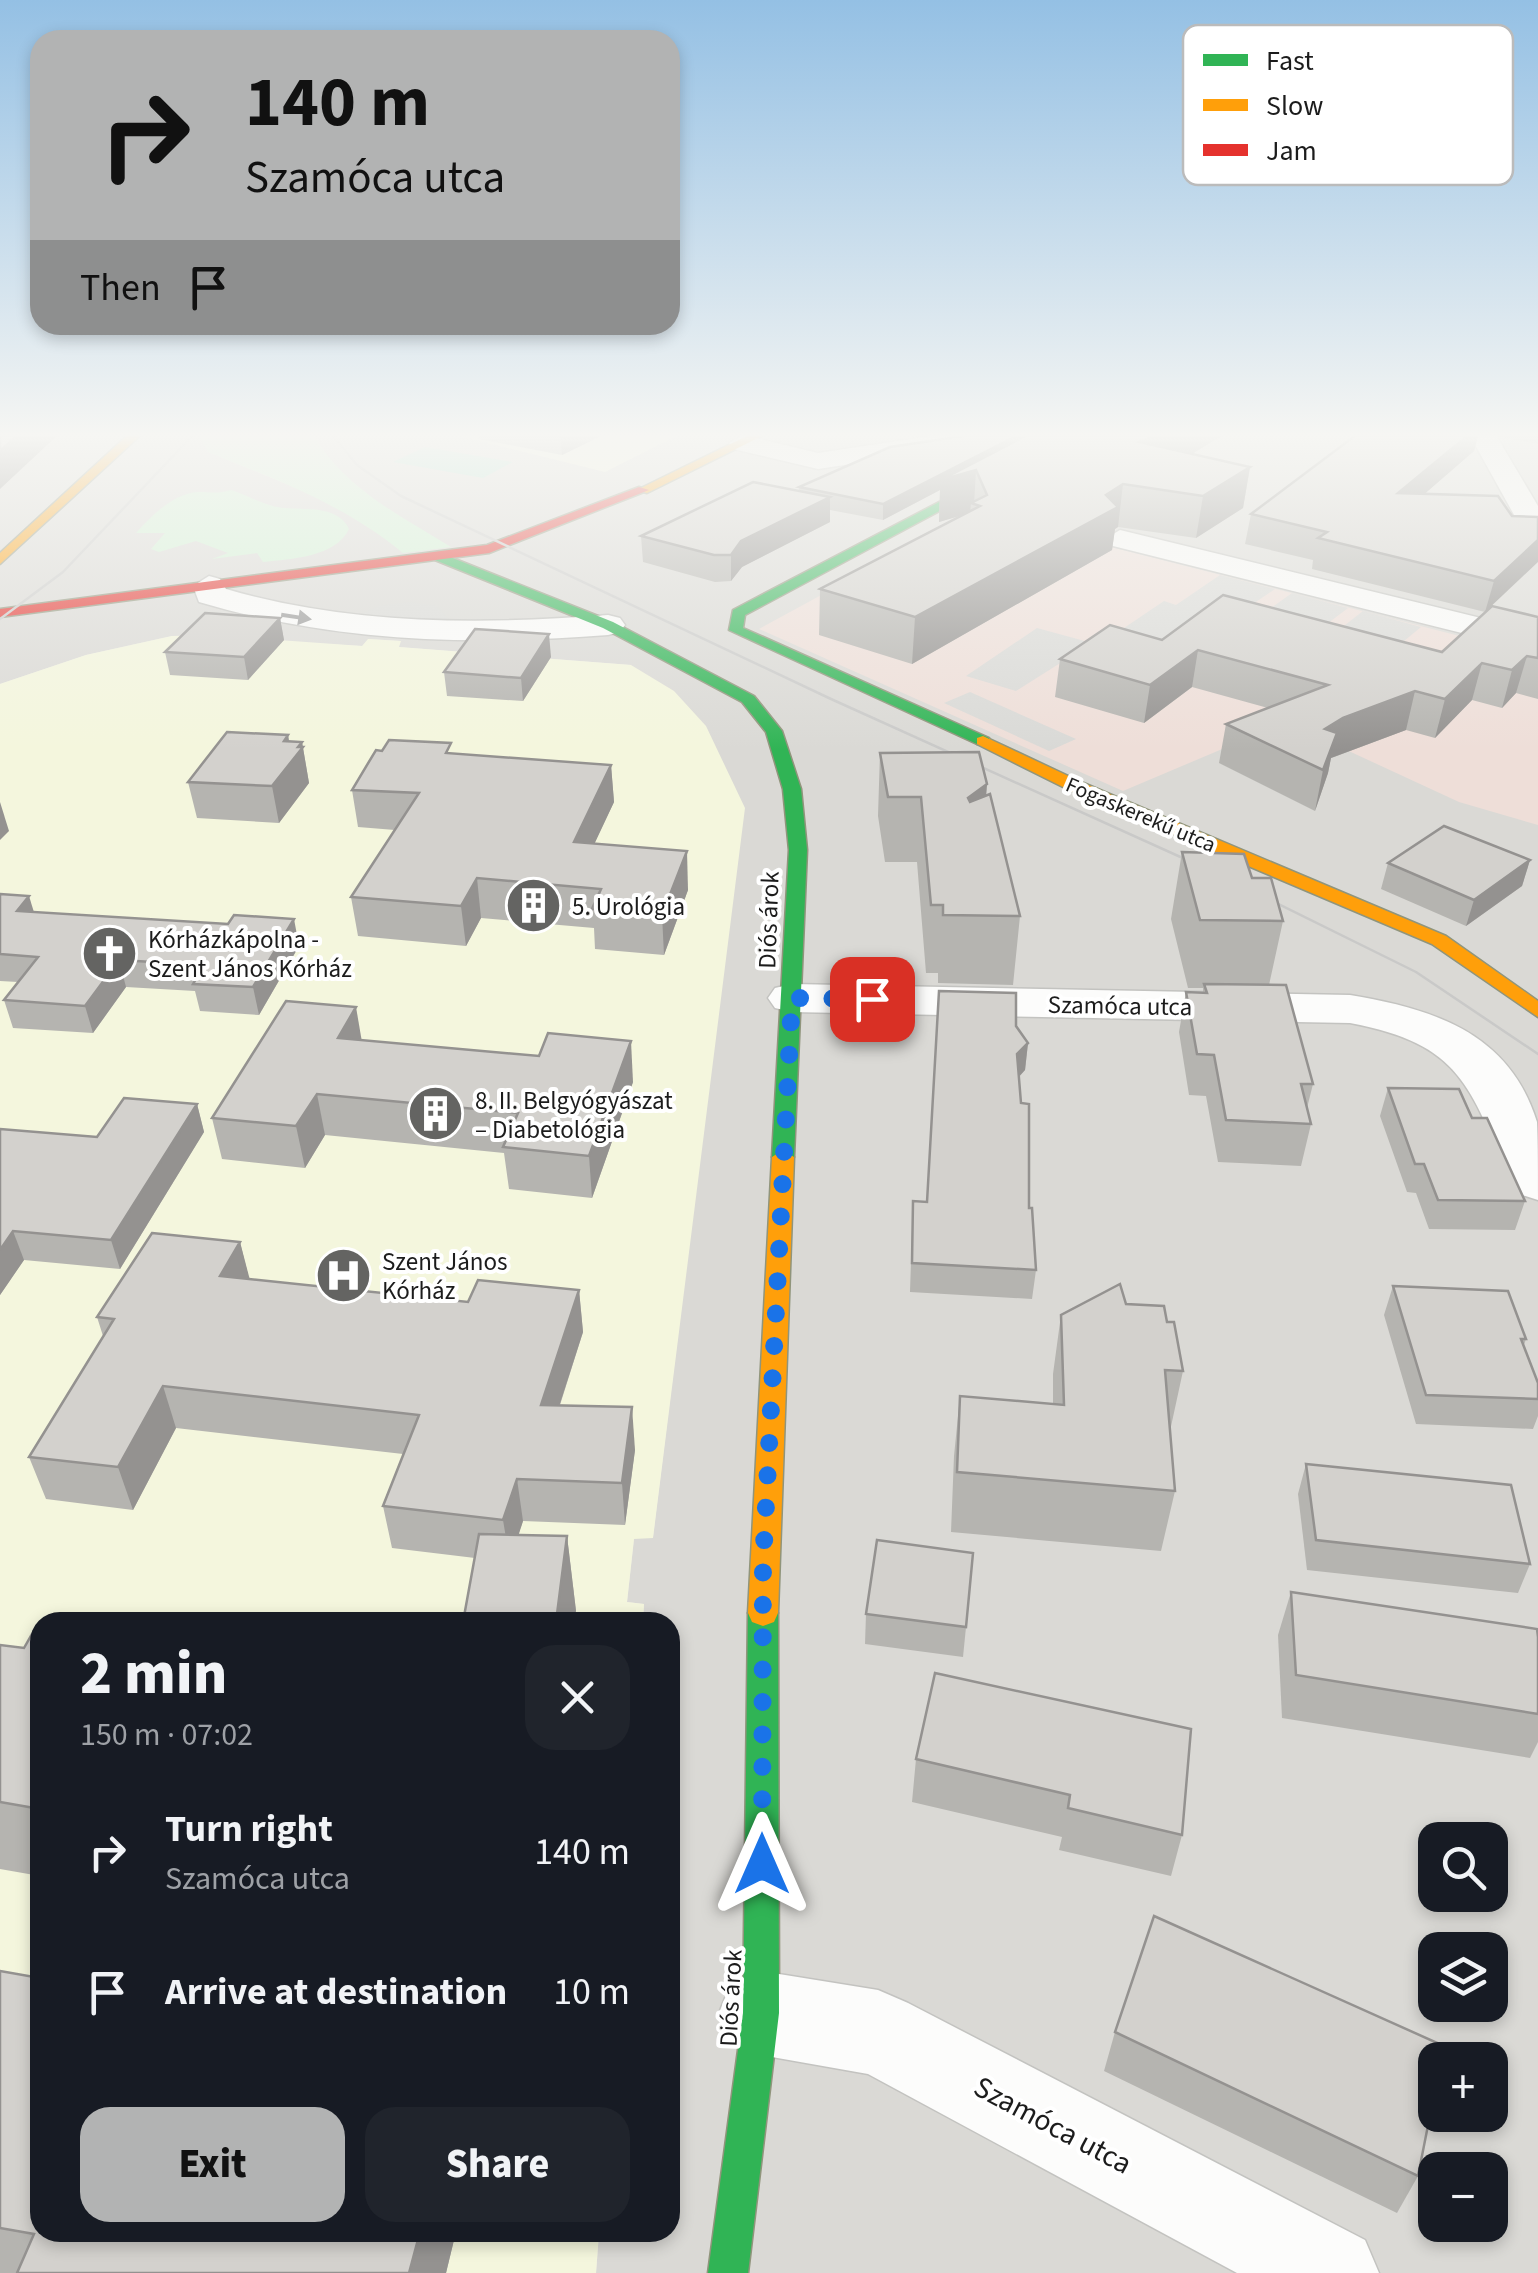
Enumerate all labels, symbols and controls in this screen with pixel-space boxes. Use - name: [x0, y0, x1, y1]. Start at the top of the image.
- legend: [1183, 25, 1513, 185]
- text: Fast: [1266, 41, 1314, 81]
- text: 140 m: [245, 53, 430, 153]
- icon: right: [80, 70, 210, 200]
- text: Slow: [1266, 86, 1323, 126]
- text: Jam: [1266, 131, 1317, 171]
- text: Szamóca utca: [245, 146, 505, 210]
- icon: arrive: [181, 260, 236, 315]
- text: Then: [80, 261, 161, 315]
- one-way arrow: [281, 610, 313, 625]
- street label: Fogaskerekű utca: [1061, 769, 1221, 861]
- street label: Diós árok: [749, 870, 789, 969]
- building icon: 5. Urológia: [503, 876, 563, 936]
- place label: 5. Urológia: [572, 889, 685, 925]
- place label: Kórházkápolna - Szent János Kórház: [148, 922, 352, 987]
- church icon: Kórházkápolna - Szent János Kórház: [79, 923, 139, 983]
- pin: [830, 957, 915, 1042]
- icon: arrive: [845, 972, 900, 1027]
- street label: Szamóca utca: [1047, 987, 1193, 1025]
- place label: 8. II. Belgyógyászat – Diabetológia: [475, 1083, 673, 1148]
- building icon: 8. II. Belgyógyászat – Diabetológia: [406, 1084, 466, 1144]
- place label: Szent János Kórház: [382, 1244, 507, 1309]
- hospital icon: Szent János Kórház: [313, 1245, 373, 1305]
- text: 2 min: [80, 1632, 227, 1717]
- button: close: [525, 1645, 630, 1750]
- text: 150 m · 07:02: [80, 1712, 253, 1758]
- text: Turn right: [165, 1802, 333, 1856]
- position arrow: [710, 1812, 814, 1916]
- map controls: [1418, 1822, 1508, 2242]
- button: search: [1418, 1822, 1508, 1912]
- icon: right: [80, 1825, 135, 1880]
- text: 140 m: [534, 1825, 630, 1879]
- text: Szamóca utca: [165, 1856, 350, 1902]
- button: layers: [1418, 1932, 1508, 2022]
- street label: Diós árok: [710, 1948, 752, 2048]
- icon: arrive: [80, 1965, 135, 2020]
- text: Arrive at destination: [165, 1965, 507, 2019]
- text: 10 m: [553, 1965, 630, 2019]
- button: +: [1418, 2042, 1508, 2132]
- street label: Szamóca utca: [966, 2066, 1139, 2185]
- button: Exit: [80, 2107, 345, 2222]
- button: Share: [365, 2107, 630, 2222]
- button: −: [1418, 2152, 1508, 2242]

